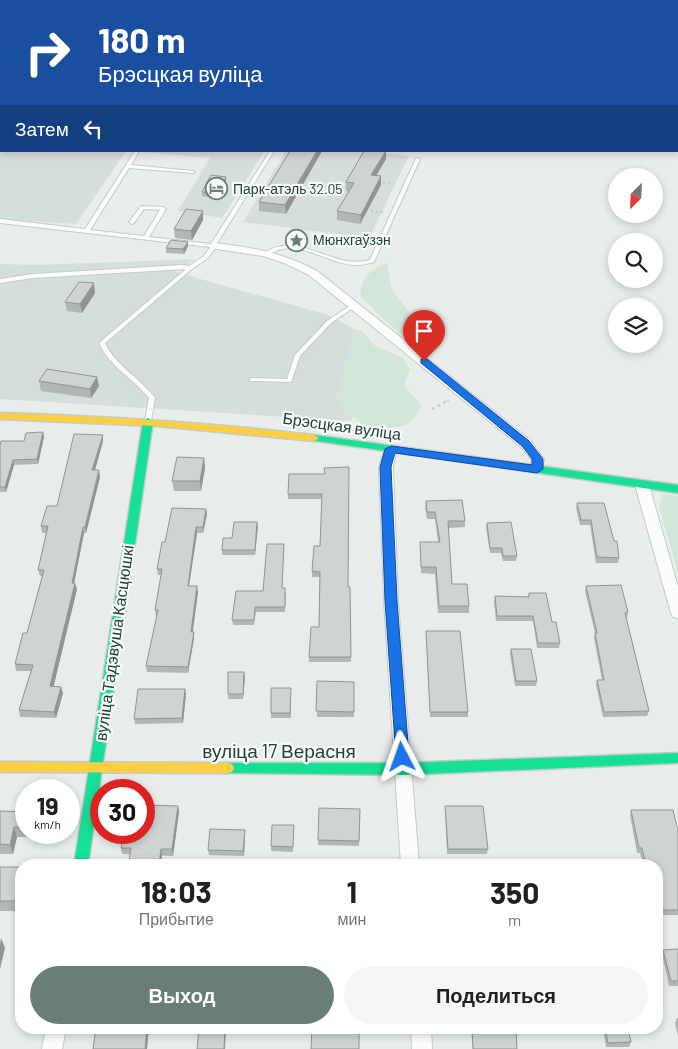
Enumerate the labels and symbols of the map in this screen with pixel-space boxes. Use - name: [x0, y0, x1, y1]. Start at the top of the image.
- north arrow: [608, 168, 662, 222]
- hotel icon: Парк-атэль 32.05: [205, 177, 229, 201]
- place label: Парк-атэль 32.05: [233, 180, 343, 197]
- place icon: Мюнхгаўзэн: [285, 228, 309, 252]
- place label: Мюнхгаўзэн: [313, 231, 391, 248]
- pin: [403, 310, 445, 361]
- street label: Брэсцкая вуліца: [282, 408, 403, 443]
- street label: вуліца Тадэвуша Касцюшкі: [90, 544, 137, 742]
- position arrow: [375, 730, 427, 782]
- street label: вуліца 17 Верасня: [202, 739, 356, 762]
- speed limit sign: 30: [90, 779, 155, 844]

